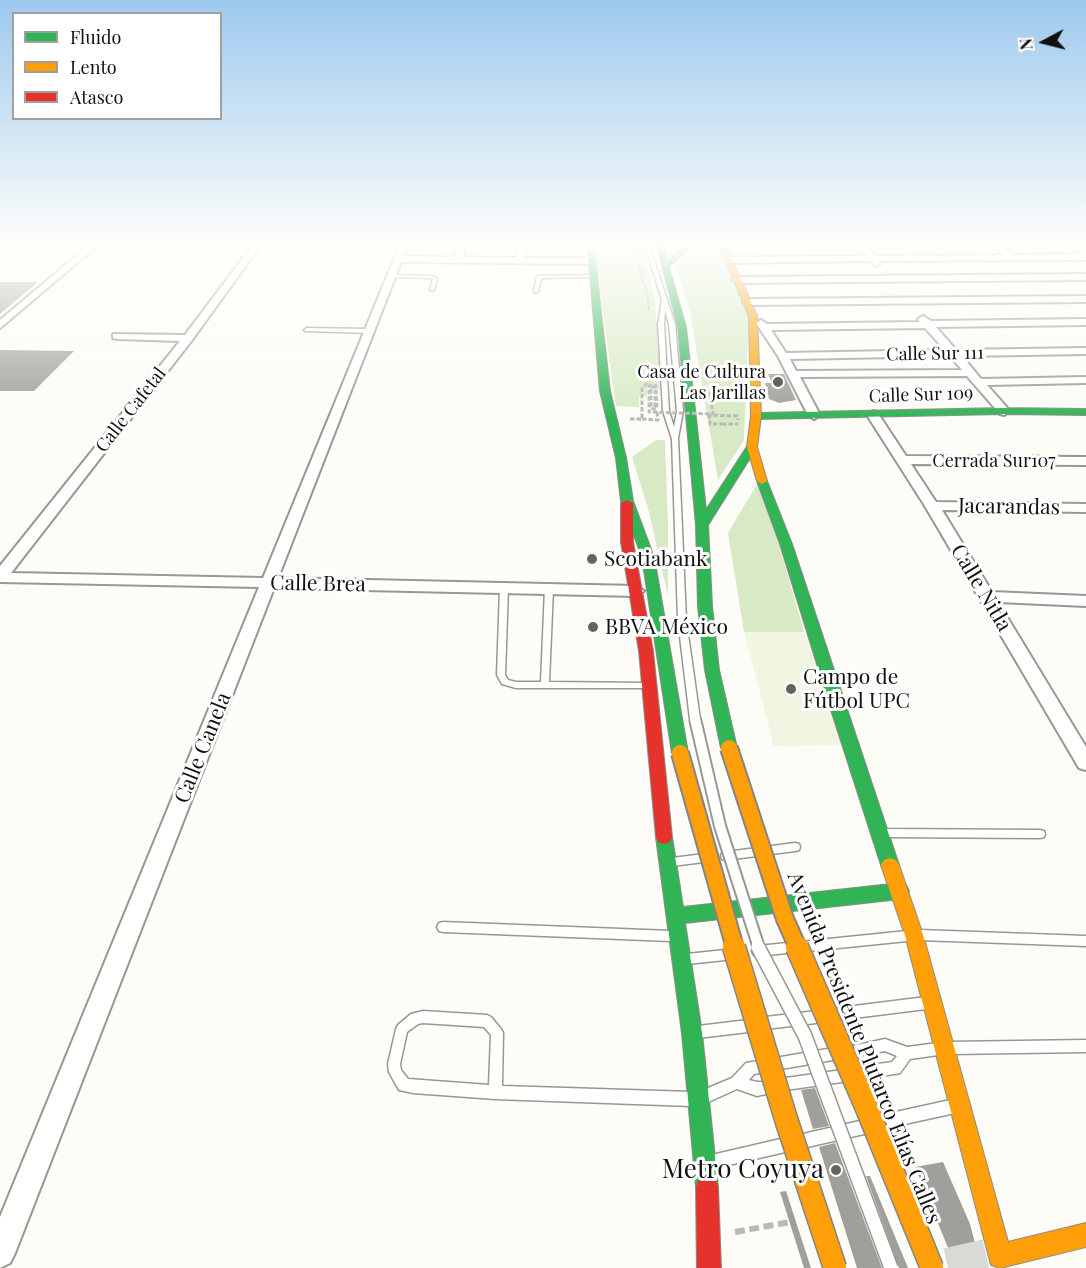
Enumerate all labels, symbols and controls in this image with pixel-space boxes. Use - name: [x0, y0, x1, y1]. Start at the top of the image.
- legend: [12, 12, 222, 120]
- north arrow: [1014, 12, 1074, 72]
- text: Fluido: [70, 25, 121, 49]
- text: N: [1015, 37, 1037, 51]
- text: Lento: [70, 55, 117, 79]
- text: Atasco: [70, 85, 123, 109]
- street label: Calle Sur 111: [886, 342, 984, 366]
- place label: Casa de Cultura Las Jarillas: [637, 361, 766, 404]
- street label: Calle Cafetal: [91, 363, 171, 457]
- marker: Casa de Cultura Las Jarillas: [771, 375, 785, 389]
- street label: Calle Sur 109: [868, 382, 974, 408]
- street label: Cerrada Sur107: [932, 450, 1056, 472]
- street label: Jacarandas: [958, 494, 1060, 520]
- street label: Calle Nitla: [945, 540, 1017, 636]
- place label: Scotiabank: [604, 546, 707, 572]
- marker: Scotiabank: [585, 552, 599, 566]
- street label: Calle Brea: [270, 571, 366, 597]
- place label: BBVA México: [605, 614, 728, 640]
- marker: BBVA México: [586, 620, 600, 634]
- place label: Campo de Fútbol UPC: [803, 664, 910, 714]
- marker: Campo de Fútbol UPC: [784, 682, 798, 696]
- street label: Calle Canela: [169, 689, 237, 807]
- street label: Avenida Presidente Plutarco Elías Calles: [782, 868, 946, 1228]
- place label: Metro Coyuya: [662, 1154, 824, 1186]
- marker: Metro Coyuya: [829, 1163, 843, 1177]

